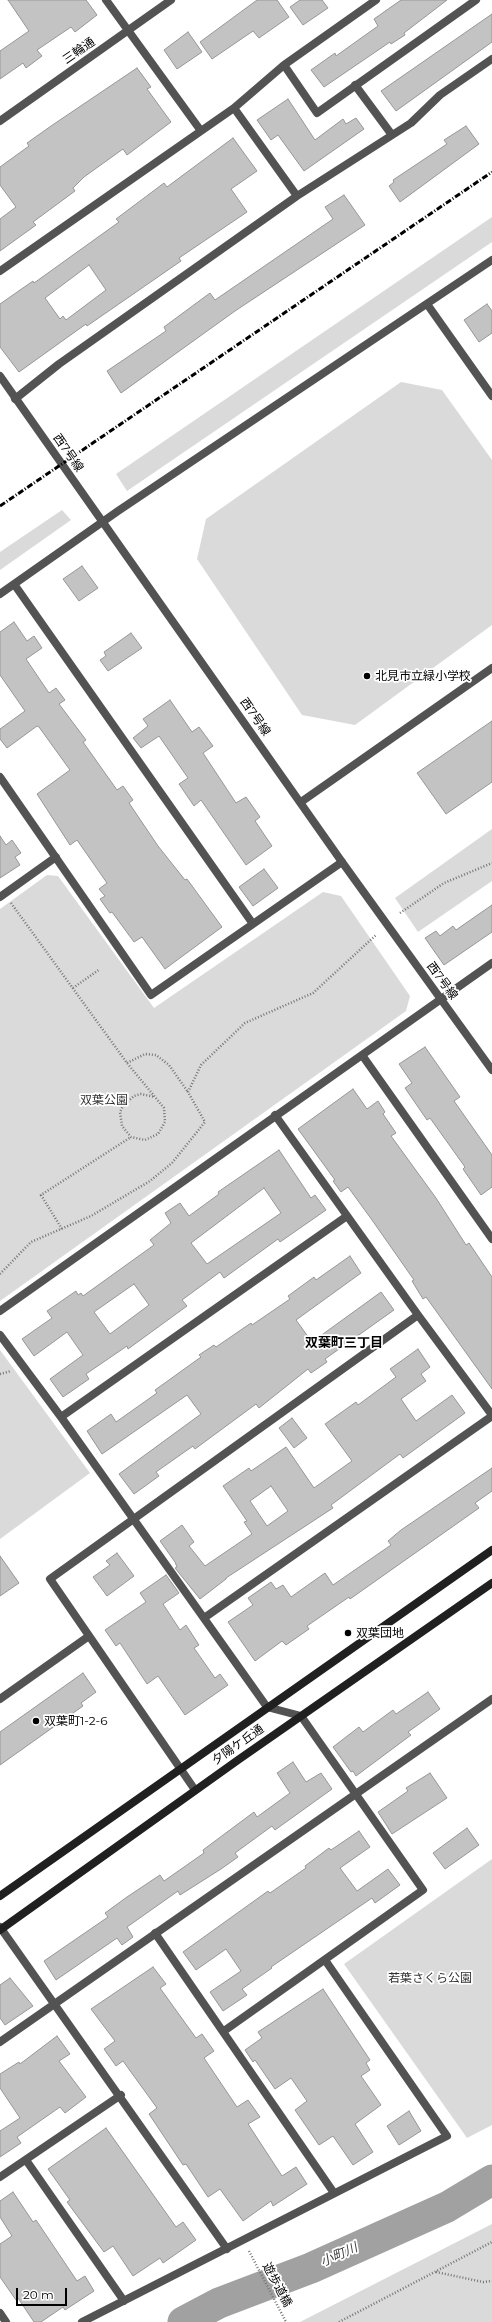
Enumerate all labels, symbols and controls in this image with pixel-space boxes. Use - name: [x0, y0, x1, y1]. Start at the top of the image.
- street label: 三輪通: [60, 35, 98, 67]
- street label: 西7号線: [50, 431, 86, 475]
- place label: 北見市立緑小学校: [375, 669, 471, 683]
- marker: 北見市立緑小学校: [362, 671, 372, 681]
- street label: 西7号線: [237, 695, 273, 739]
- street label: 西7号線: [424, 959, 460, 1003]
- park label: 双葉公園: [80, 1093, 128, 1107]
- district label: 双葉町三丁目: [305, 1335, 383, 1351]
- place label: 双葉団地: [356, 1626, 404, 1640]
- marker: 双葉団地: [343, 1628, 353, 1638]
- place label: 双葉町1-2-6: [44, 1714, 107, 1728]
- marker: 双葉町1-2-6: [31, 1716, 41, 1726]
- street label: 夕陽ケ丘通: [209, 1722, 267, 1768]
- park label: 若葉さくら公園: [388, 1971, 472, 1985]
- water label: 小町川: [318, 2240, 360, 2270]
- street label: 遊歩道橋: [259, 2260, 295, 2310]
- scale bar: [18, 2280, 69, 2306]
- text: 20 m: [23, 2287, 54, 2302]

